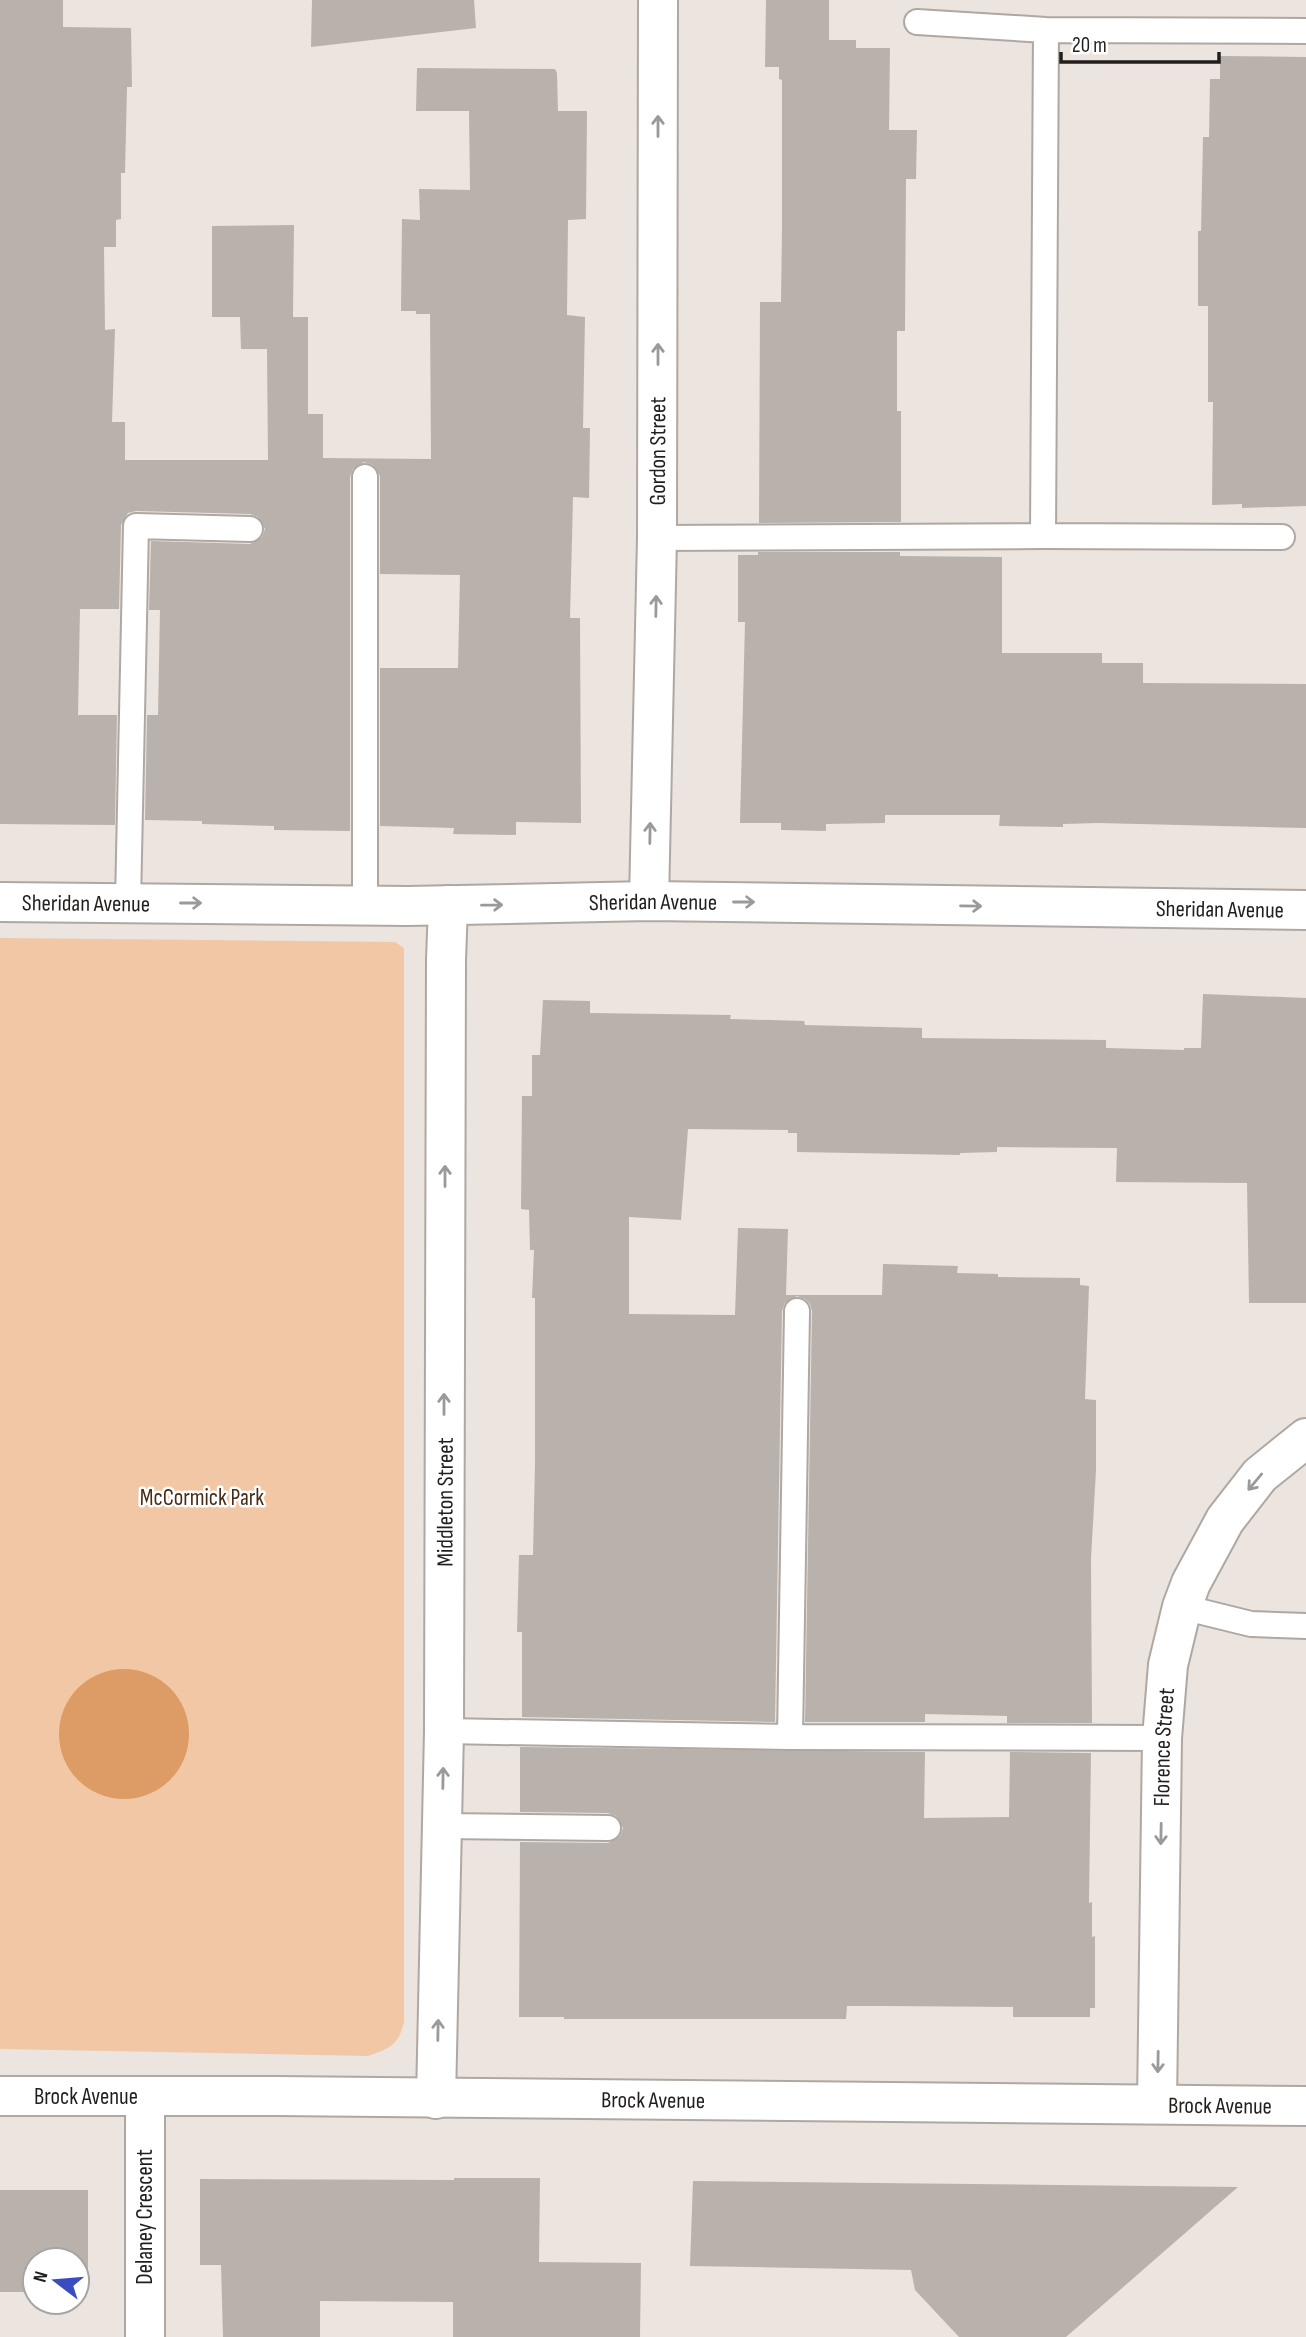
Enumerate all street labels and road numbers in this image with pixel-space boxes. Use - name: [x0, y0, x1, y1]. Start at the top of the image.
- street label: Gordon Street: [644, 397, 672, 505]
- street label: Sheridan Avenue: [589, 888, 717, 917]
- street label: Sheridan Avenue: [22, 889, 150, 918]
- street label: Sheridan Avenue: [1156, 895, 1284, 925]
- street label: Middleton Street: [431, 1438, 460, 1567]
- street label: Florence Street: [1148, 1687, 1181, 1806]
- street label: Brock Avenue: [34, 2083, 138, 2111]
- street label: Brock Avenue: [601, 2086, 705, 2115]
- street label: Brock Avenue: [1168, 2092, 1272, 2121]
- street label: Delaney Crescent: [131, 2149, 159, 2285]

